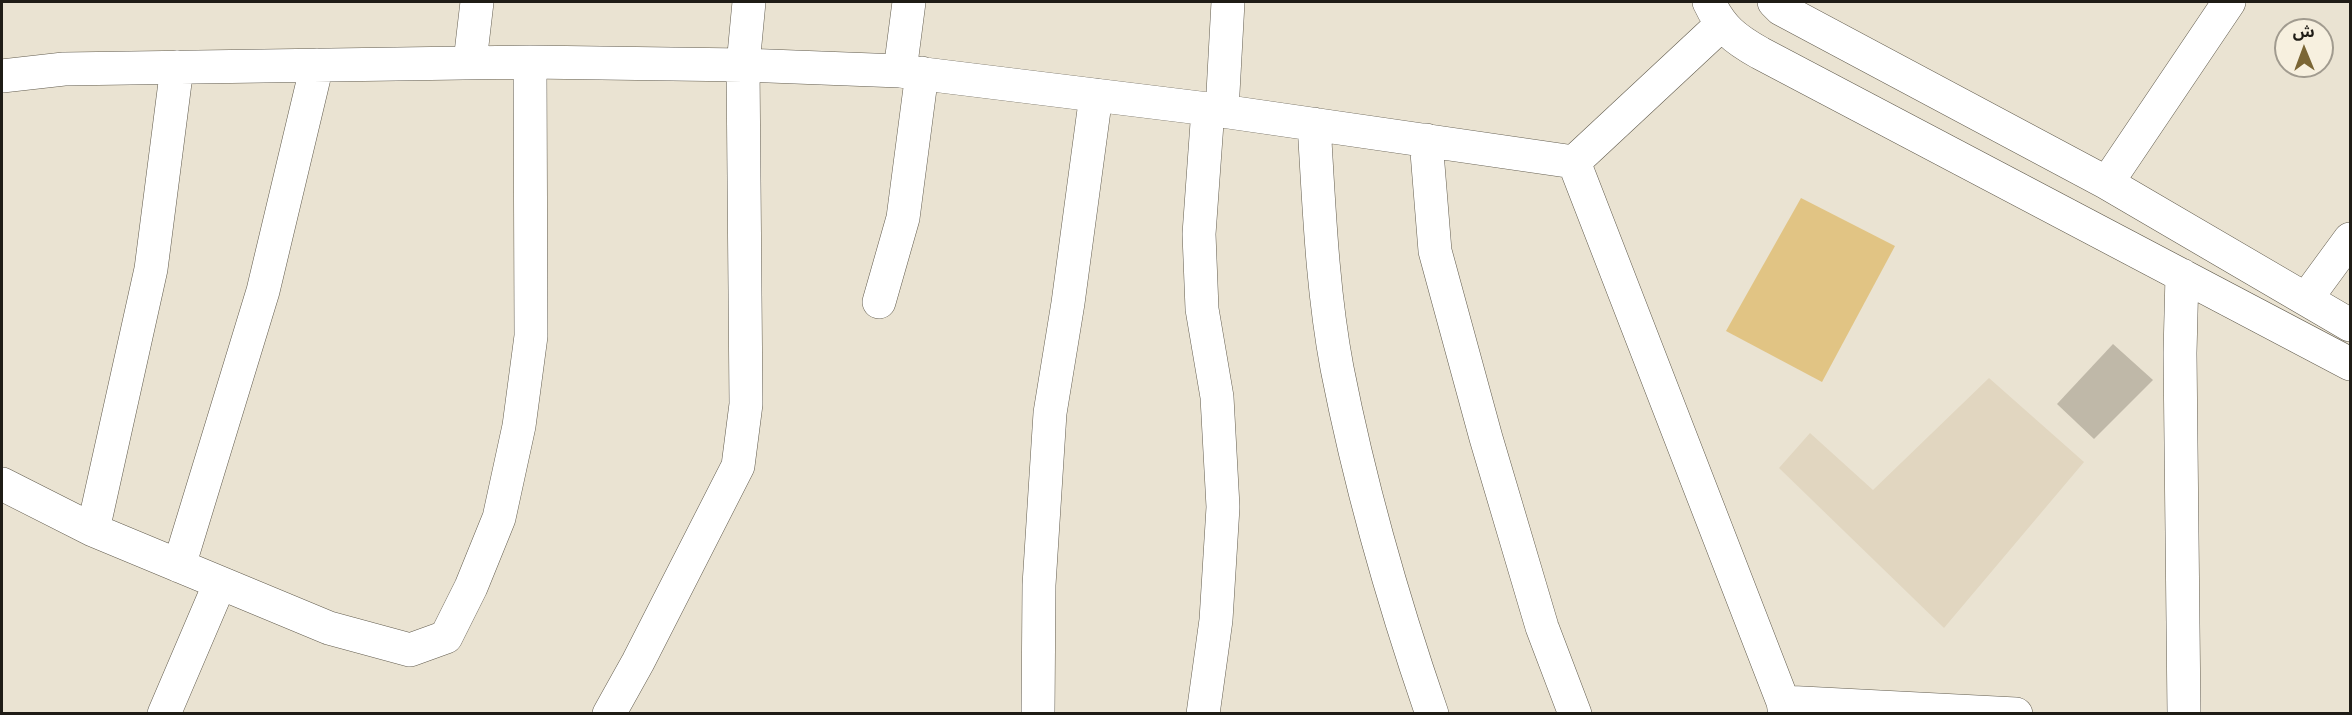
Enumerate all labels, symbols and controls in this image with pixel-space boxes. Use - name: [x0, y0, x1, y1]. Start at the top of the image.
- north arrow: [2274, 18, 2334, 78]
- text: ش: [2293, 22, 2315, 41]

